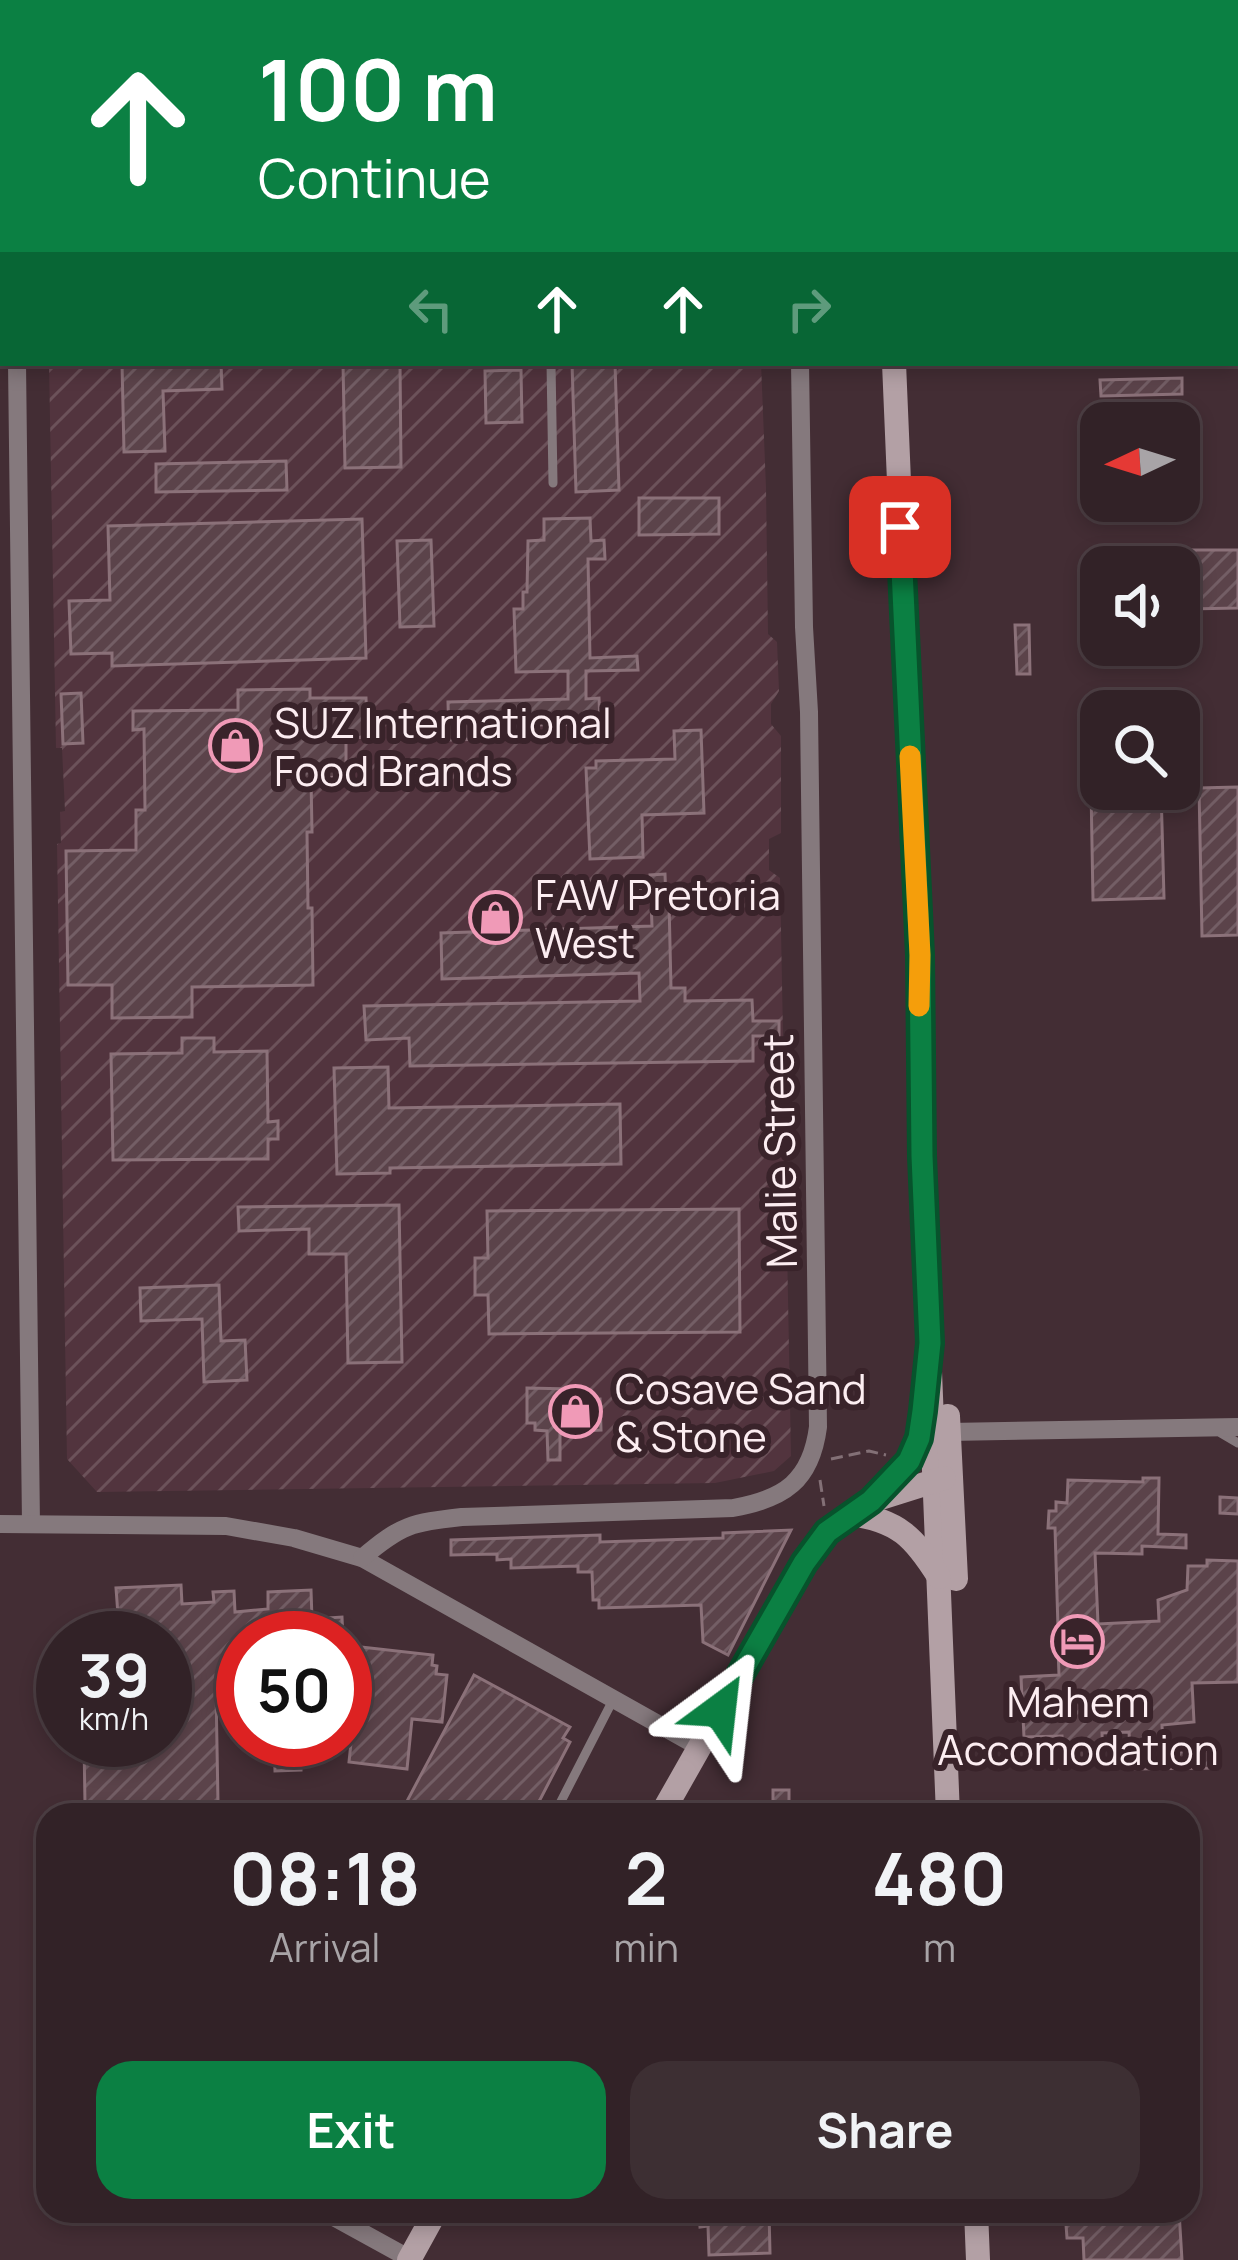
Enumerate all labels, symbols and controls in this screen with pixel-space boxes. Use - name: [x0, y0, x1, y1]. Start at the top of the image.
- text: 100 m: [258, 31, 498, 146]
- icon: ahead: [60, 48, 216, 204]
- text: Continue: [258, 140, 491, 214]
- icon: left: [398, 276, 464, 342]
- icon: ahead: [524, 276, 590, 342]
- icon: ahead: [650, 276, 716, 342]
- icon: right: [776, 276, 842, 342]
- north arrow: [1080, 402, 1200, 522]
- map controls: [1080, 402, 1200, 810]
- pin: [849, 476, 951, 578]
- icon: arrive: [867, 494, 933, 560]
- button: sound: [1080, 546, 1200, 666]
- button: search: [1080, 690, 1200, 810]
- place label: SUZ International Food Brands: [274, 693, 612, 799]
- shop icon: SUZ International Food Brands: [207, 718, 263, 774]
- place label: FAW Pretoria West: [535, 865, 781, 971]
- shop icon: FAW Pretoria West: [468, 890, 524, 946]
- street label: Malie Street: [748, 1033, 810, 1269]
- place label: Cosave Sand & Stone: [615, 1359, 867, 1465]
- shop icon: Cosave Sand & Stone: [548, 1384, 604, 1440]
- speed limit sign: 50: [216, 1611, 372, 1767]
- hotel icon: Mahem Accomodation: [1050, 1614, 1106, 1670]
- text: 39: [78, 1633, 150, 1715]
- position arrow: [657, 1647, 783, 1773]
- place label: Mahem Accomodation: [937, 1672, 1219, 1778]
- text: km/h: [79, 1698, 149, 1739]
- text: 08:18: [229, 1828, 421, 1927]
- text: 2: [625, 1828, 668, 1927]
- text: 480: [872, 1828, 1007, 1927]
- text: Arrival: [269, 1920, 380, 1974]
- text: min: [614, 1920, 679, 1974]
- text: m: [923, 1920, 956, 1974]
- button: Exit: [96, 2061, 606, 2199]
- button: Share: [630, 2061, 1140, 2199]

